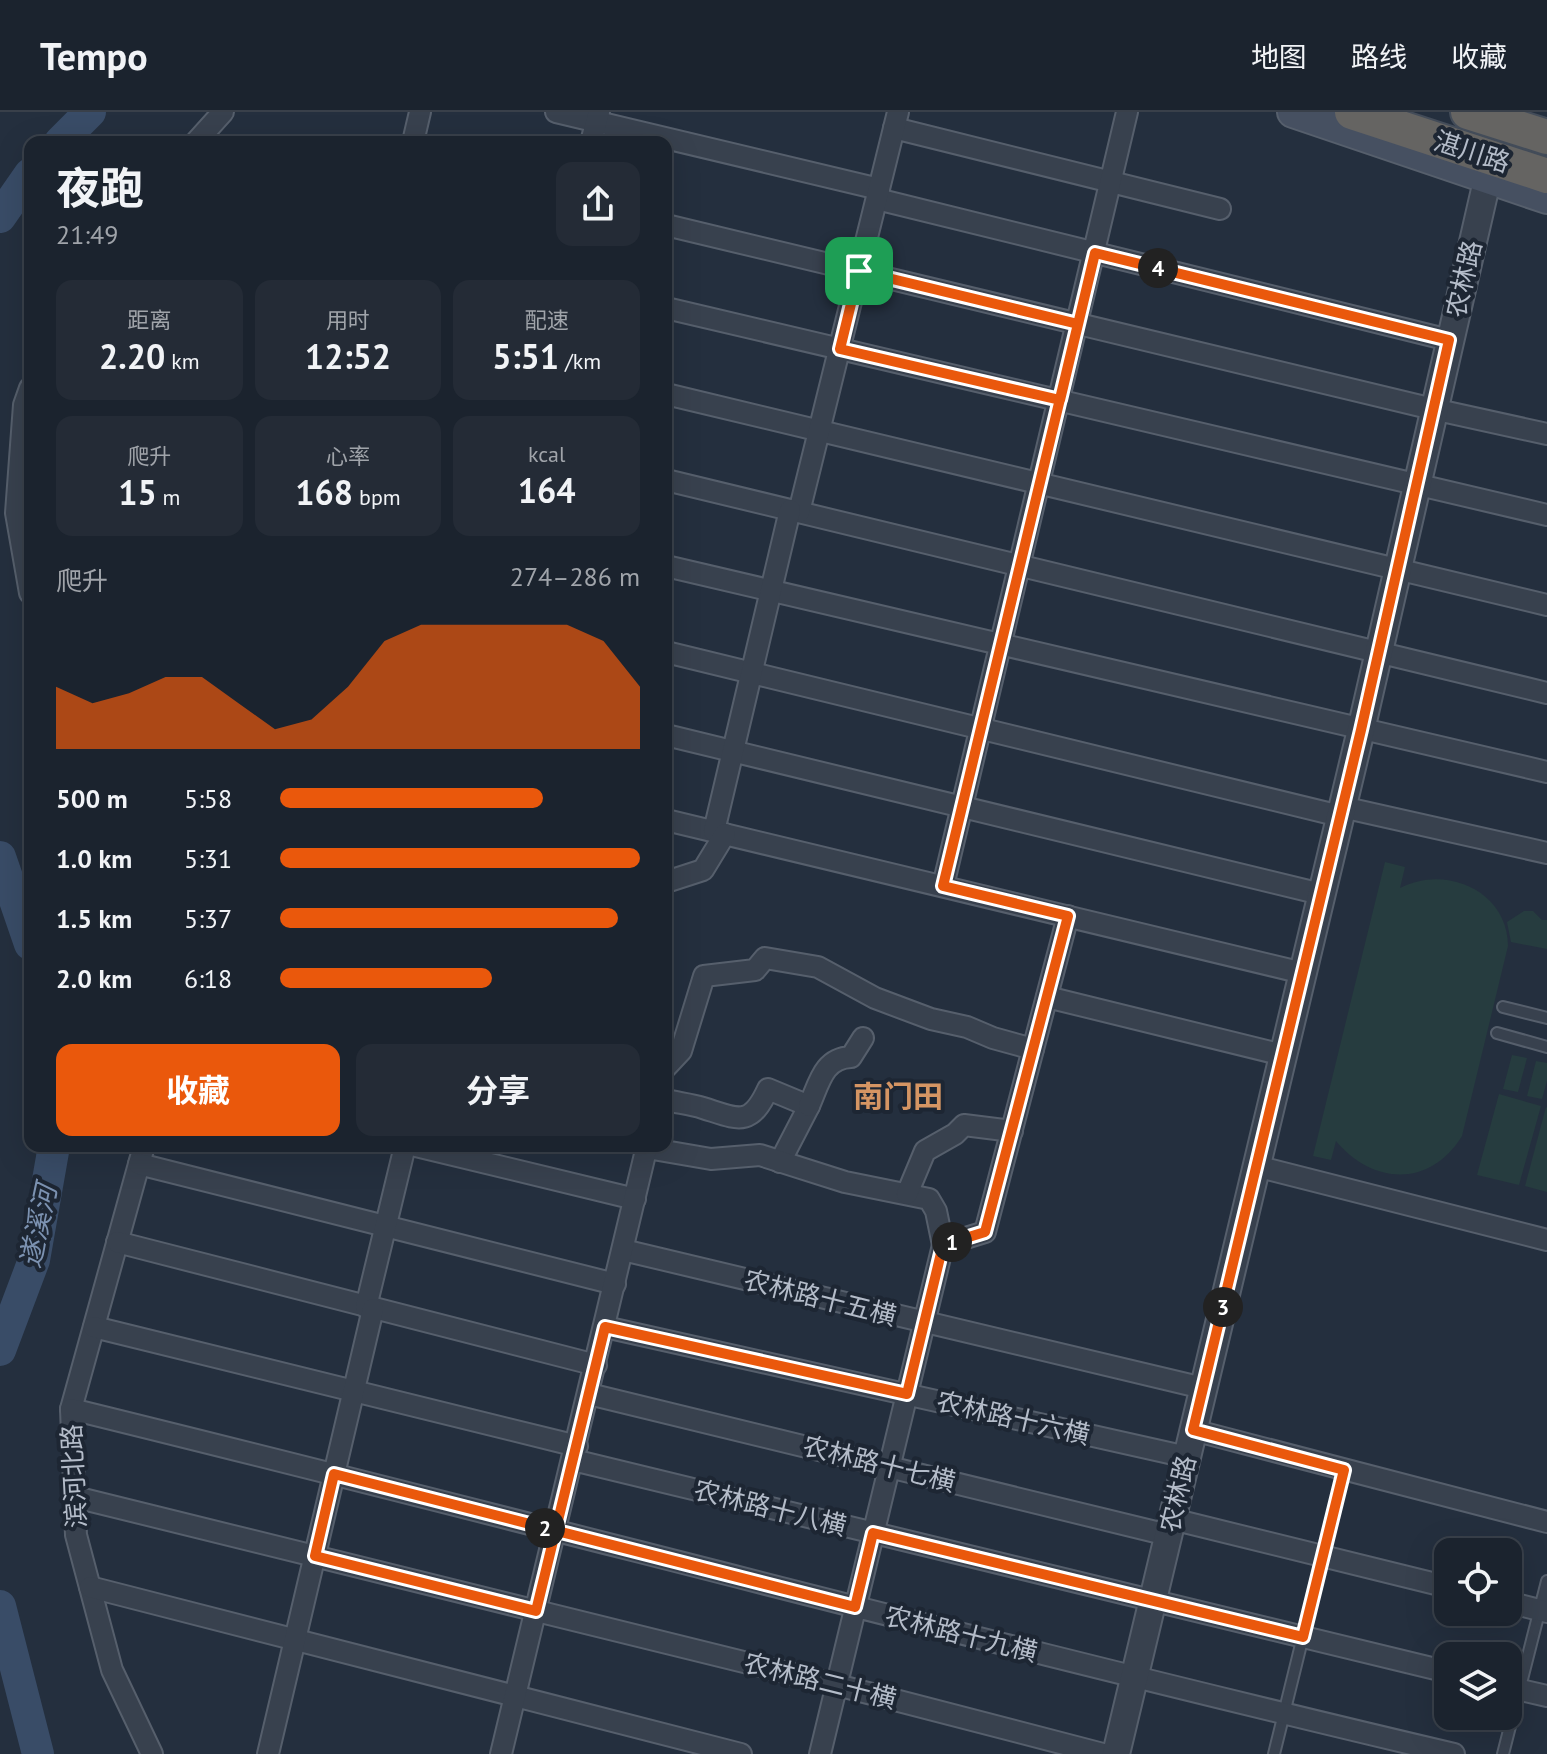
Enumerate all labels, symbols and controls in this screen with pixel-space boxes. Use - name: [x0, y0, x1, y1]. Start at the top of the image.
- text: Tempo: [40, 31, 148, 80]
- text: 地图: [1251, 38, 1307, 75]
- text: 路线: [1351, 38, 1407, 75]
- text: 收藏: [1451, 38, 1507, 75]
- street label: 湛川路: [1430, 124, 1514, 179]
- text: 夜跑: [56, 159, 144, 216]
- button: share: [556, 162, 640, 246]
- text: 21:49: [56, 218, 118, 251]
- pin: [825, 237, 893, 305]
- street label: 农林路: [1439, 237, 1488, 321]
- pin: 4: [1138, 248, 1178, 288]
- icon: arrive: [837, 249, 881, 293]
- text: 4: [1152, 254, 1164, 282]
- text: 距离: [127, 306, 171, 334]
- text: 用时: [326, 306, 370, 334]
- text: 配速: [525, 306, 569, 334]
- text: 2.20: [99, 334, 165, 378]
- text: 12:52: [305, 334, 391, 378]
- text: 5:51: [492, 334, 559, 378]
- text: km: [165, 347, 200, 375]
- text: /km: [559, 347, 601, 375]
- text: kcal: [528, 440, 565, 468]
- text: 爬升: [127, 442, 171, 470]
- text: 心率: [326, 442, 370, 470]
- text: 164: [518, 468, 576, 512]
- text: 15: [118, 470, 157, 514]
- text: 168: [295, 470, 353, 514]
- text: m: [157, 483, 180, 511]
- text: bpm: [353, 483, 401, 511]
- text: 274–286 m: [510, 560, 640, 593]
- text: 爬升: [56, 564, 108, 597]
- text: 500 m: [56, 782, 128, 815]
- text: 5:58: [184, 782, 232, 815]
- text: 1.0 km: [56, 842, 132, 875]
- text: 5:31: [184, 842, 232, 875]
- text: 1.5 km: [56, 902, 132, 935]
- text: 5:37: [184, 902, 232, 935]
- text: 2.0 km: [56, 962, 132, 995]
- text: 6:18: [184, 962, 232, 995]
- button: 收藏: [56, 1044, 340, 1136]
- button: 分享: [356, 1044, 640, 1136]
- district label: 南门田: [853, 1076, 943, 1115]
- water label: 遂溪河: [11, 1176, 65, 1271]
- pin: 1: [932, 1222, 972, 1262]
- text: 1: [946, 1228, 958, 1256]
- street label: 农林路十五横: [740, 1263, 900, 1332]
- pin: 3: [1203, 1287, 1243, 1327]
- text: 3: [1217, 1293, 1229, 1321]
- street label: 农林路十六横: [933, 1384, 1093, 1451]
- street label: 滨河北路: [54, 1423, 93, 1529]
- street label: 农林路十七横: [799, 1429, 959, 1498]
- street label: 农林路: [1153, 1452, 1202, 1536]
- street label: 农林路十八横: [690, 1473, 850, 1542]
- pin: 2: [525, 1508, 565, 1548]
- text: 2: [539, 1514, 551, 1542]
- map controls: [1434, 1538, 1522, 1730]
- button: locate: [1434, 1538, 1522, 1626]
- street label: 农林路十九横: [881, 1599, 1041, 1668]
- button: layers: [1434, 1642, 1522, 1730]
- street label: 农林路二十横: [740, 1646, 900, 1715]

